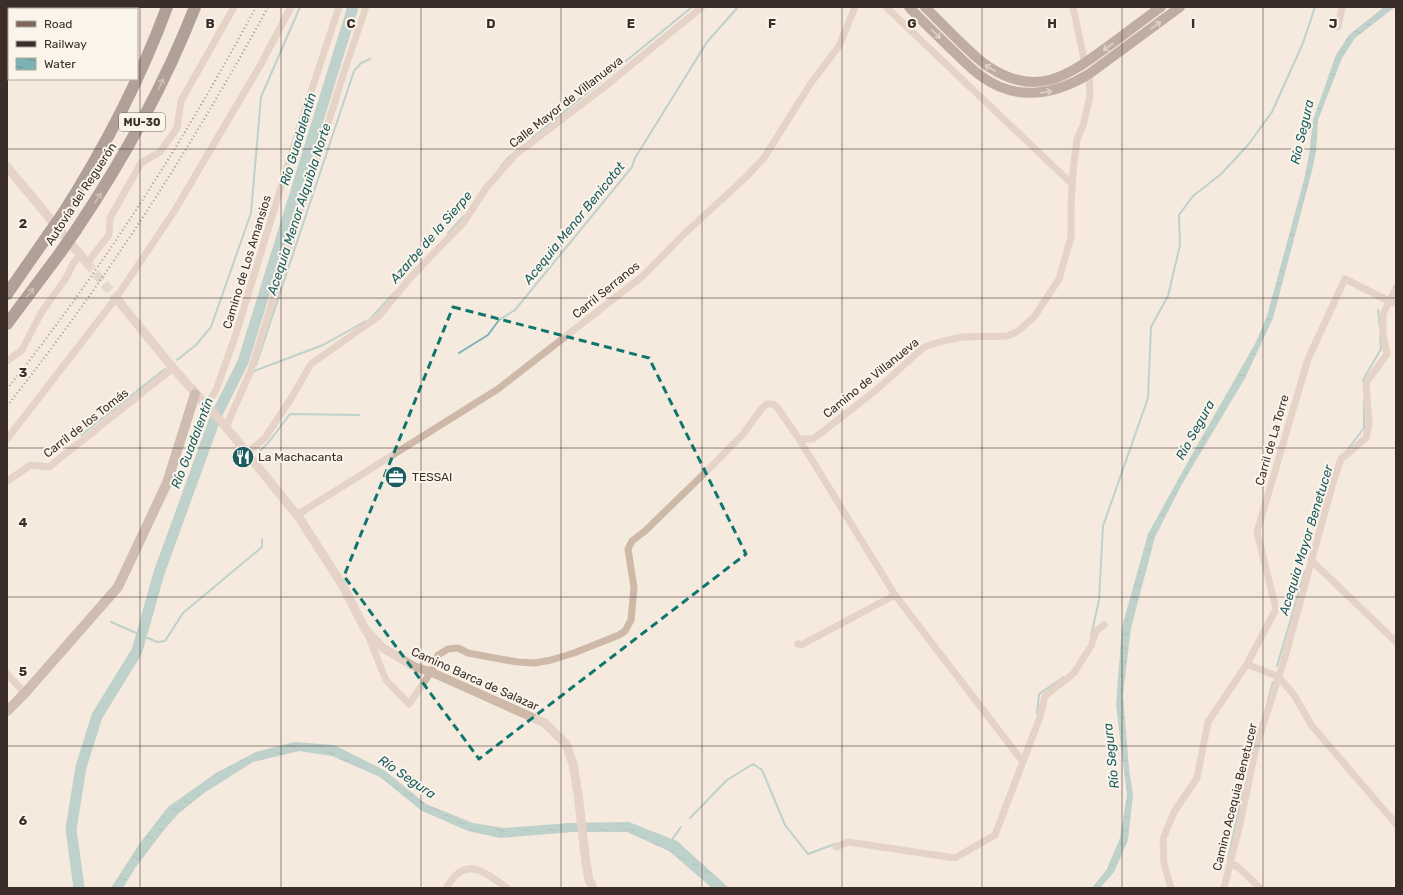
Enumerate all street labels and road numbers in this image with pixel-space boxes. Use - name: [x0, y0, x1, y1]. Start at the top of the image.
- street label: Calle Mayor de Villanueva: [506, 53, 626, 151]
- road number: MU-30: [119, 113, 165, 131]
- street label: Autovía del Reguerón: [43, 140, 119, 248]
- street label: Camino de Los Amansios: [220, 193, 274, 331]
- street label: Carril Serranos: [569, 259, 643, 321]
- street label: Camino de Villanueva: [820, 335, 922, 421]
- street label: Carril de los Tomás: [41, 385, 131, 461]
- street label: Carril de La Torre: [1252, 393, 1292, 487]
- street label: Camino Barca de Salazar: [409, 644, 541, 714]
- street label: Camino Acequia Benetucer: [1210, 721, 1260, 872]

